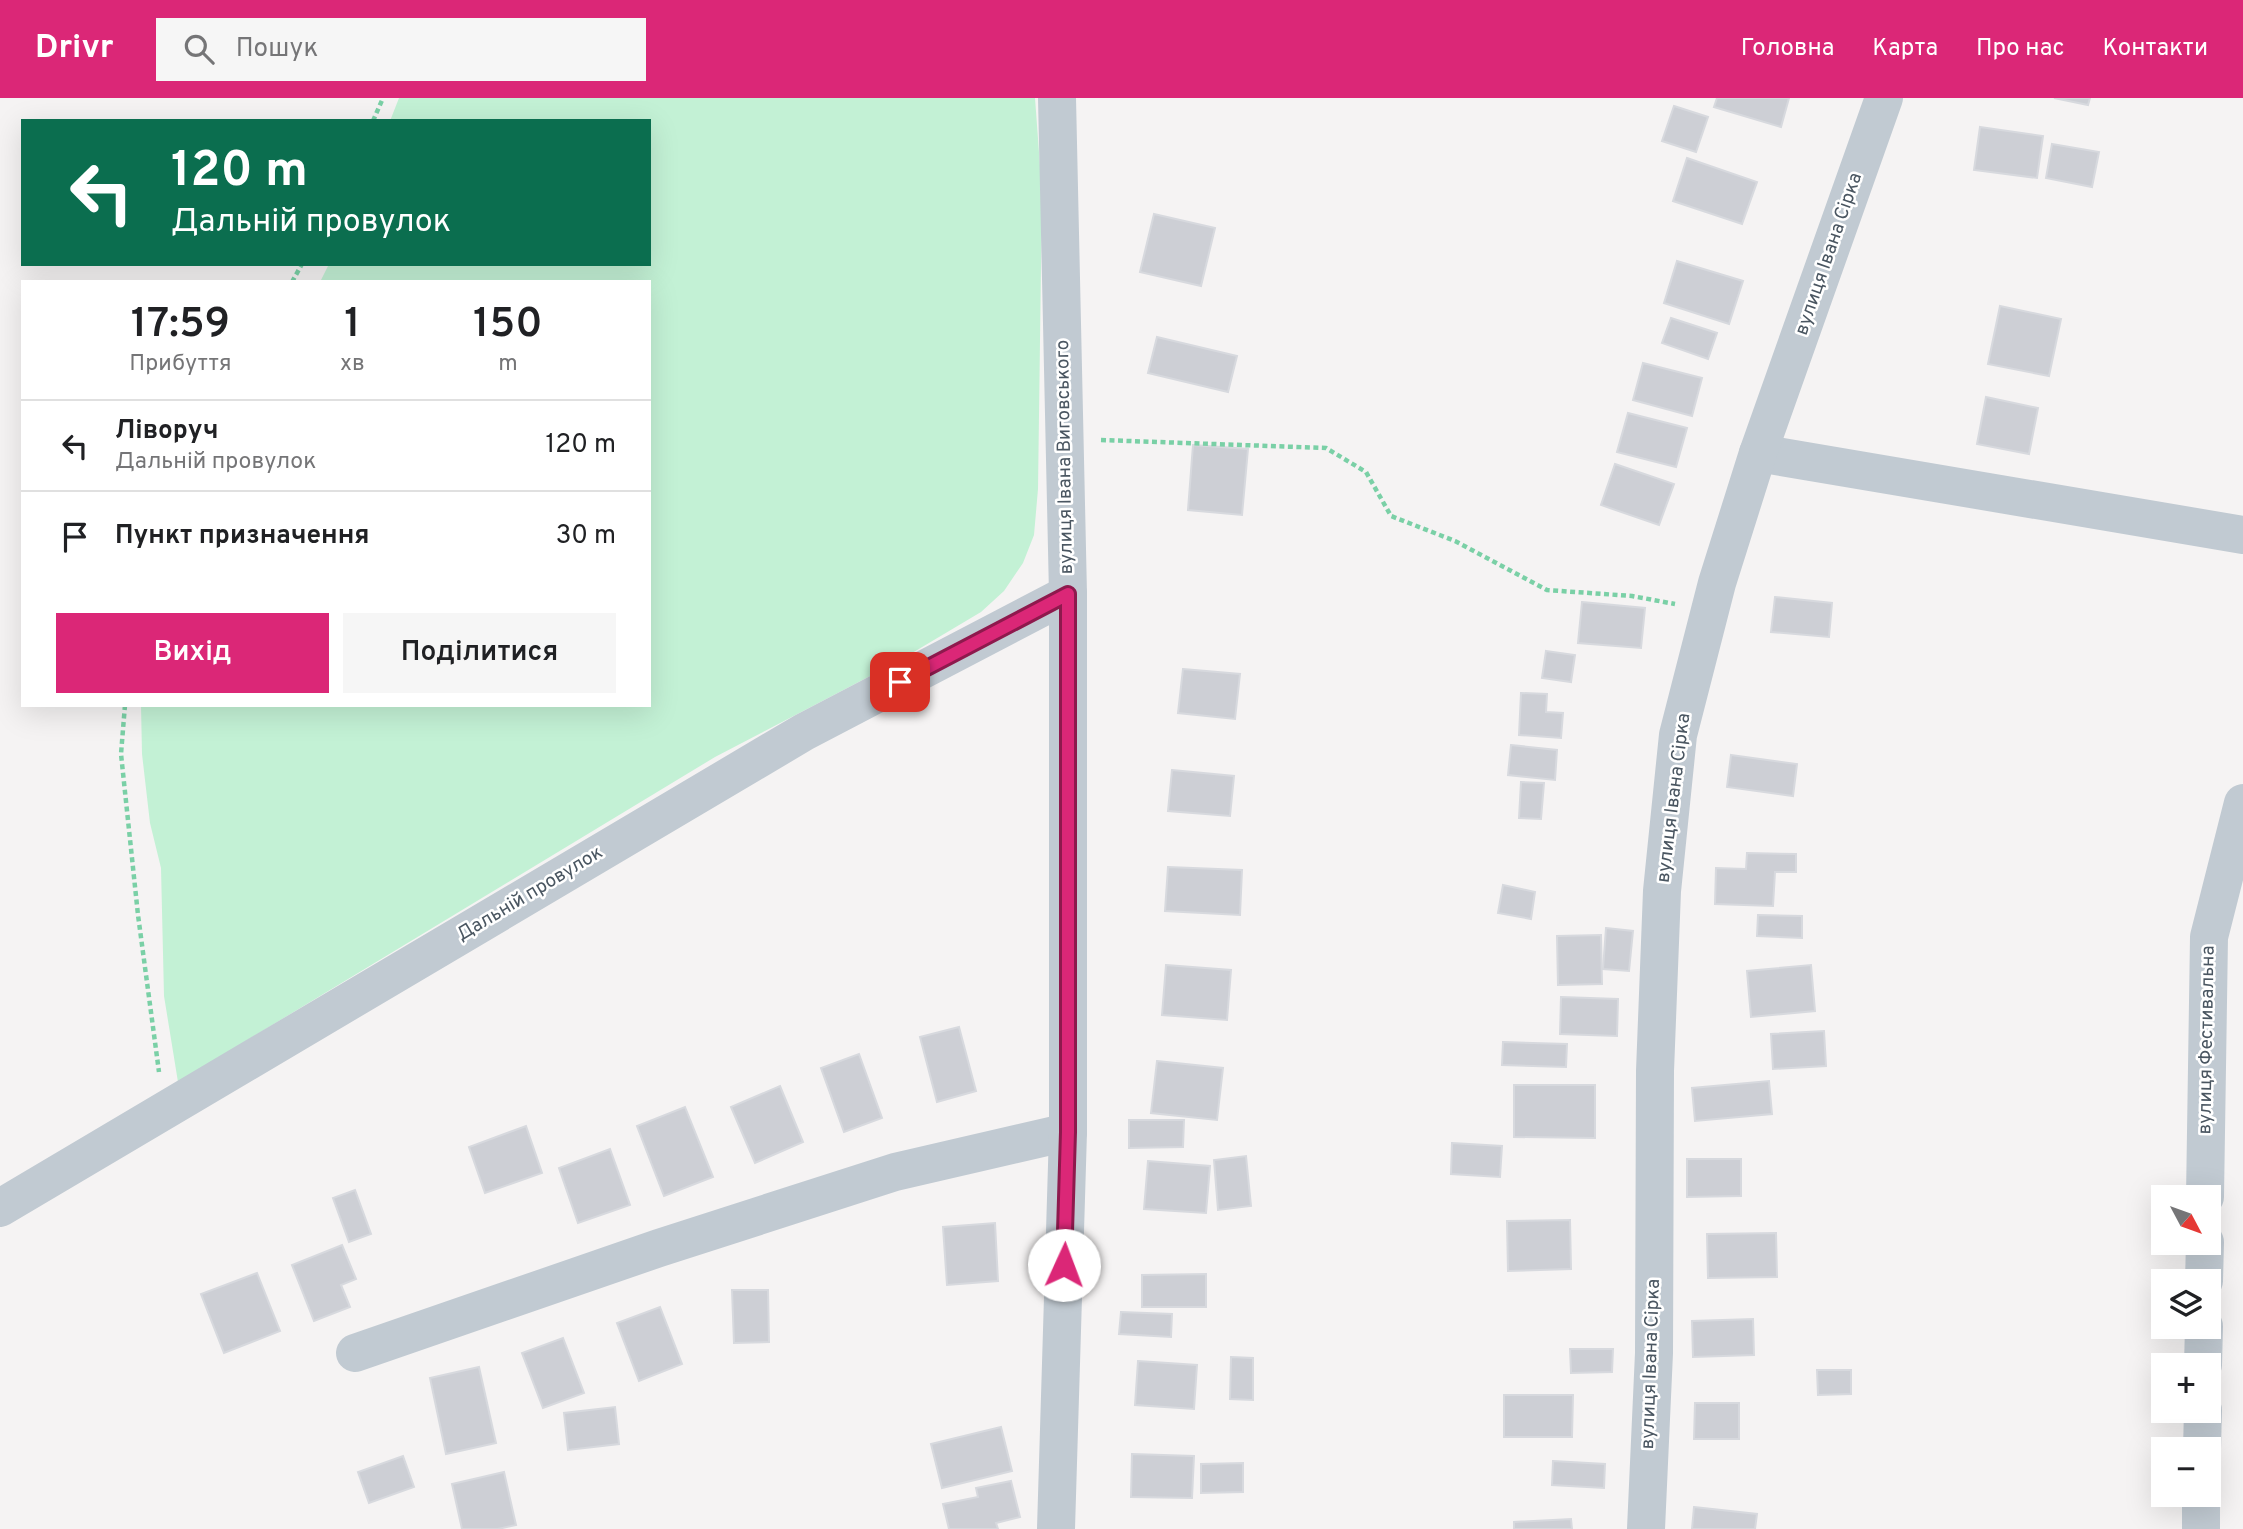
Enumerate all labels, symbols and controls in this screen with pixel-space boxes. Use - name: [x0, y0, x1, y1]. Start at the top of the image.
- search box: [156, 18, 646, 81]
- text: Drivr: [35, 28, 114, 70]
- icon: search: [180, 30, 218, 68]
- text: Пошук: [236, 33, 318, 66]
- text: Головна: [1741, 34, 1834, 64]
- text: Карта: [1872, 34, 1938, 64]
- text: Про нас: [1976, 34, 2064, 64]
- text: Контакти: [2102, 34, 2208, 64]
- text: 120 m: [171, 142, 308, 204]
- icon: left: [56, 147, 147, 238]
- street label: вулиця Івана Сірка: [1790, 169, 1868, 339]
- text: Дальній провулок: [171, 203, 451, 243]
- text: 17:59: [131, 299, 230, 352]
- text: 1: [344, 299, 361, 352]
- text: 150: [473, 299, 543, 352]
- street label: вулиця Івана Виговського: [1051, 340, 1079, 574]
- text: Прибуття: [129, 350, 232, 379]
- text: хв: [340, 350, 365, 379]
- text: m: [498, 350, 518, 379]
- text: Ліворуч: [115, 415, 218, 448]
- icon: left: [56, 427, 94, 465]
- text: 120 m: [546, 429, 616, 462]
- text: Дальній провулок: [115, 448, 316, 477]
- icon: arrive: [56, 518, 94, 556]
- text: Пункт призначення: [115, 520, 369, 553]
- text: 30 m: [556, 520, 616, 553]
- button: Вихід: [56, 613, 329, 693]
- button: Поділитися: [343, 613, 616, 693]
- pin: [870, 652, 930, 712]
- icon: arrive: [881, 663, 919, 701]
- street label: вулиця Івана Сірка: [1652, 712, 1696, 884]
- street label: Дальній провулок: [453, 841, 608, 947]
- street label: вулиця Фестивальна: [2193, 945, 2221, 1135]
- north arrow: [2151, 1185, 2221, 1255]
- map controls: [2151, 1185, 2221, 1507]
- position arrow: [1027, 1228, 1101, 1302]
- button: layers: [2151, 1269, 2221, 1339]
- street label: вулиця Івана Сірка: [1636, 1278, 1666, 1450]
- button: +: [2151, 1353, 2221, 1423]
- button: −: [2151, 1437, 2221, 1507]

